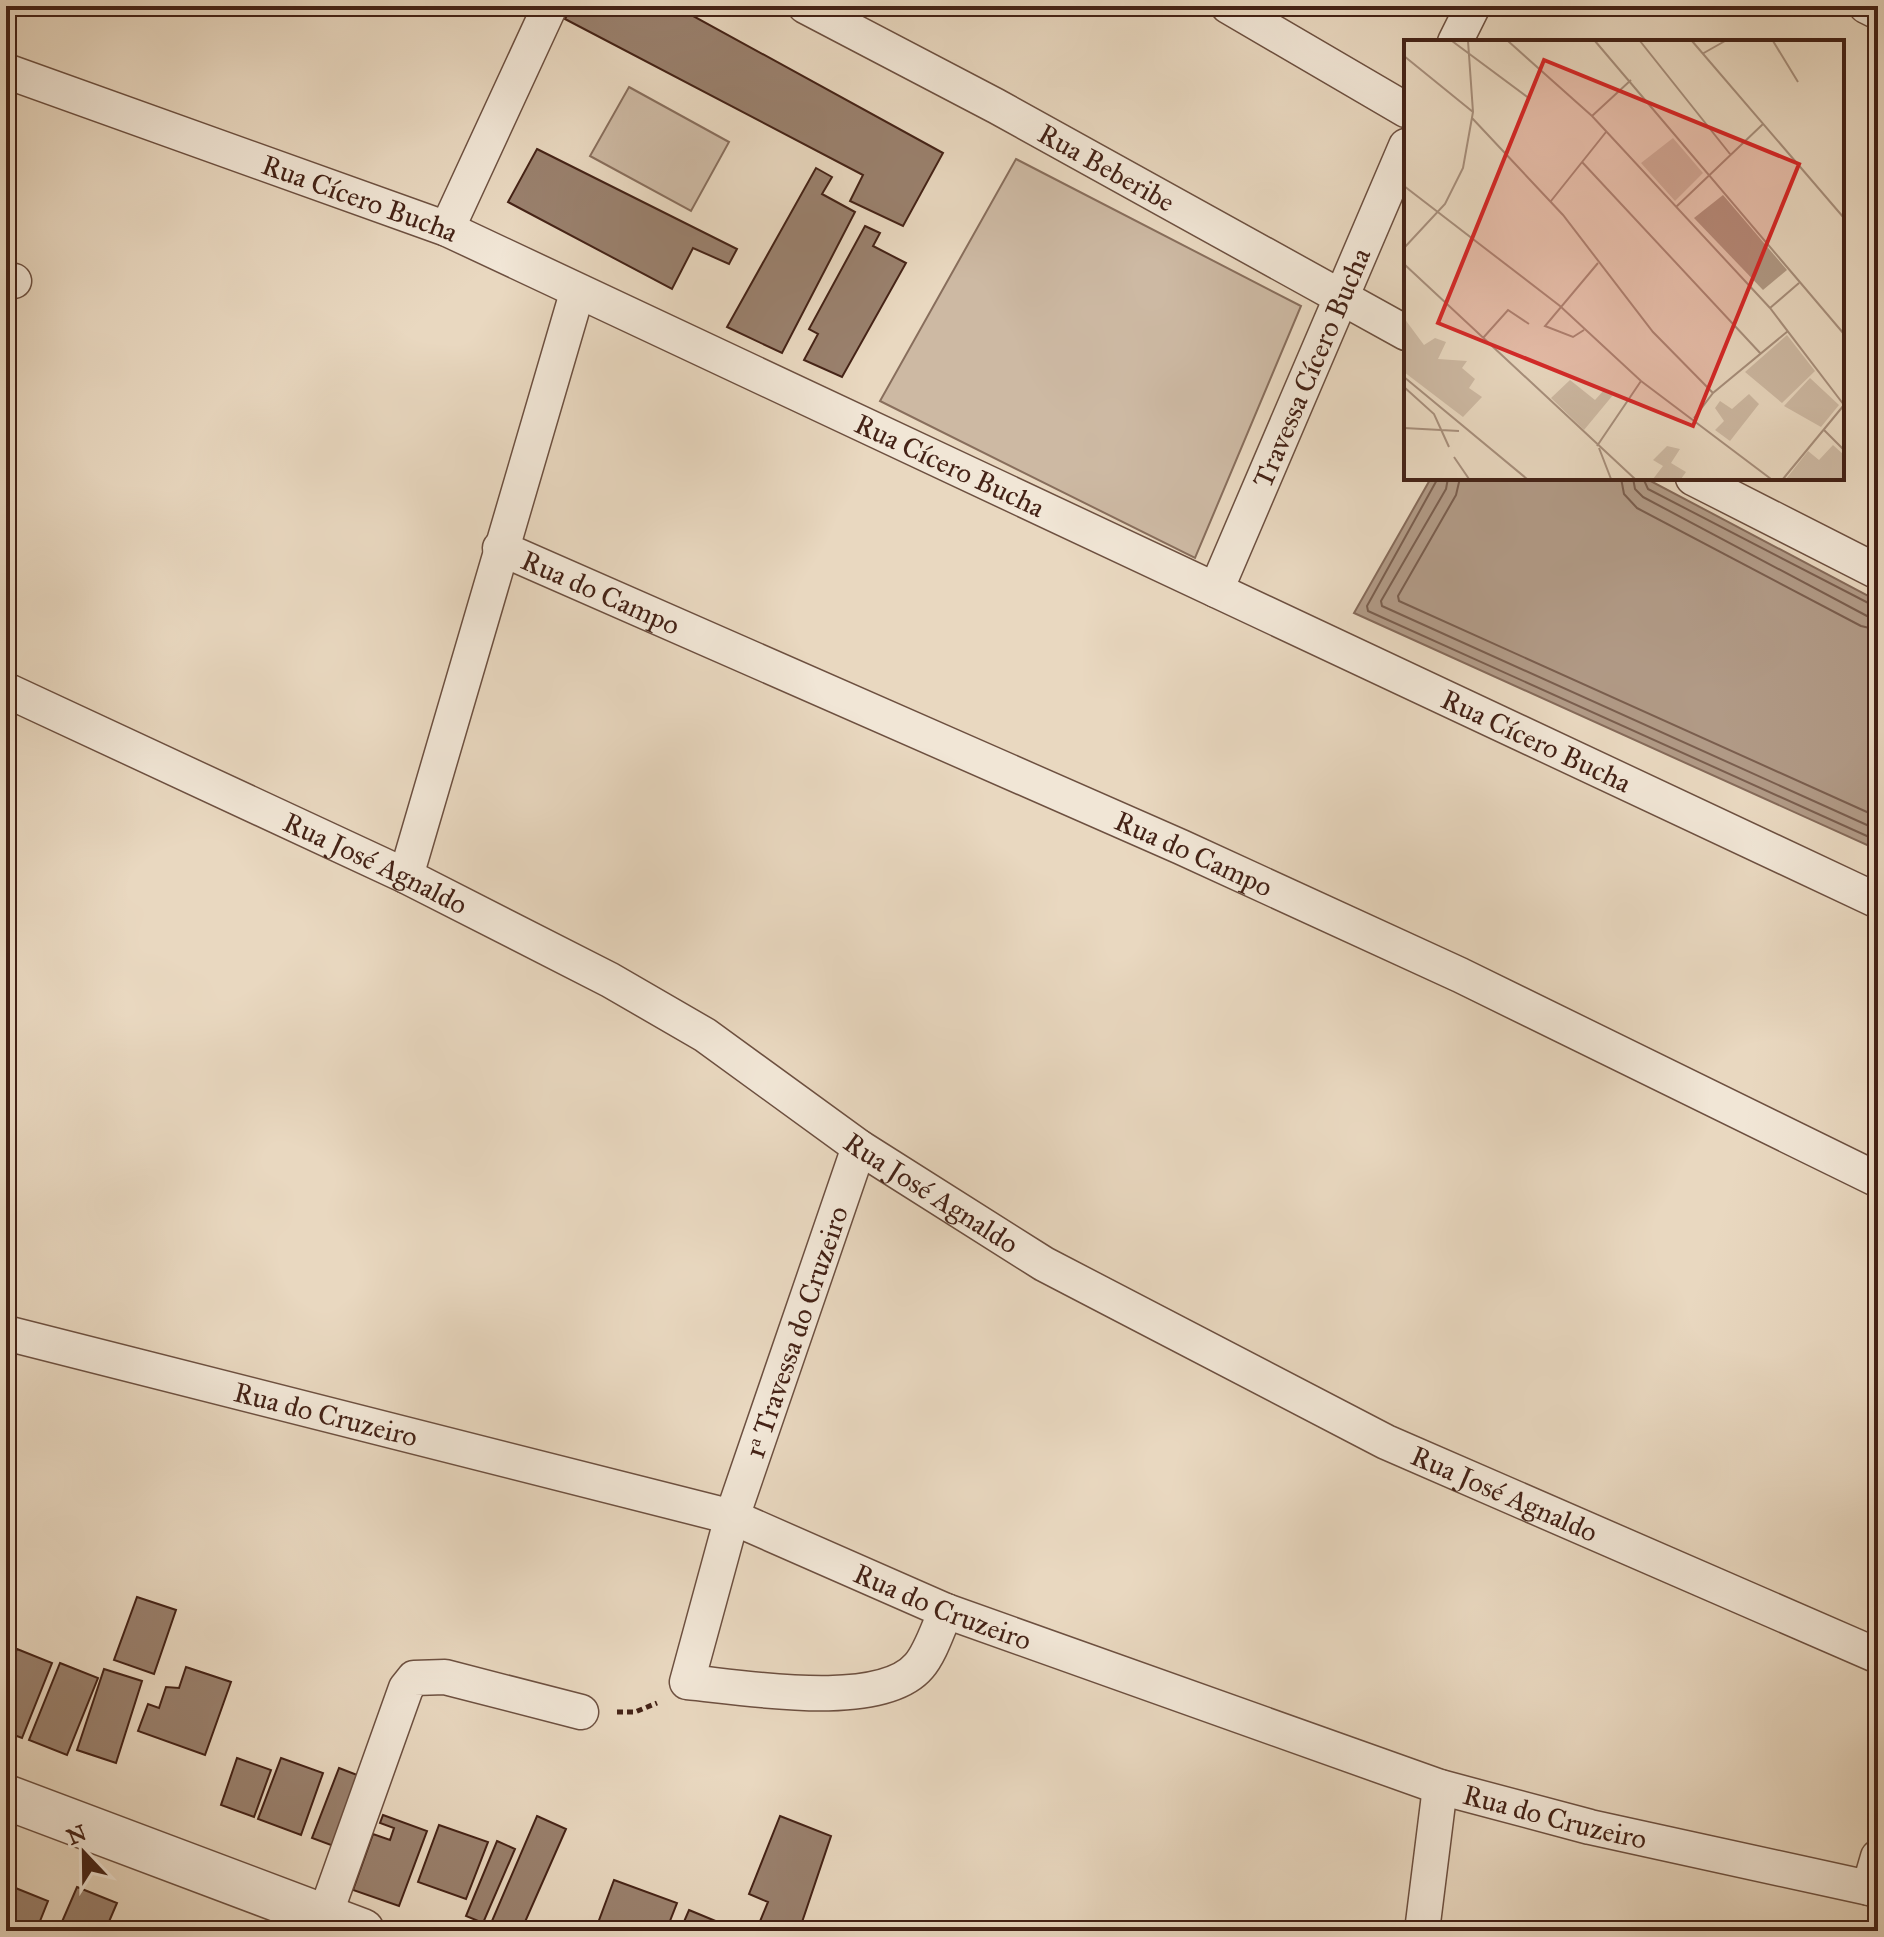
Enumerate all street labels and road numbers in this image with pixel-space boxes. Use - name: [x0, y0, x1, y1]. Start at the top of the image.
- street label: Rua Beberibe: [1032, 116, 1181, 220]
- street label: Rua Cícero Bucha: [257, 147, 464, 250]
- street label: Travessa Cícero Bucha: [1245, 242, 1378, 493]
- street label: Rua Cícero Bucha: [849, 406, 1050, 525]
- street label: Rua do Campo: [516, 543, 685, 643]
- street label: Rua Cícero Bucha: [1436, 681, 1637, 801]
- street label: Rua do Campo: [1109, 803, 1278, 905]
- street label: Rua José Agnaldo: [278, 804, 473, 922]
- street label: Rua José Agnaldo: [837, 1125, 1025, 1261]
- street label: 1ᵃ Travessa do Cruzeiro: [737, 1201, 856, 1463]
- street label: Rua do Cruzeiro: [230, 1374, 421, 1455]
- street label: Rua José Agnaldo: [1406, 1438, 1603, 1550]
- street label: Rua do Cruzeiro: [848, 1556, 1036, 1658]
- street label: Rua do Cruzeiro: [1459, 1777, 1650, 1857]

